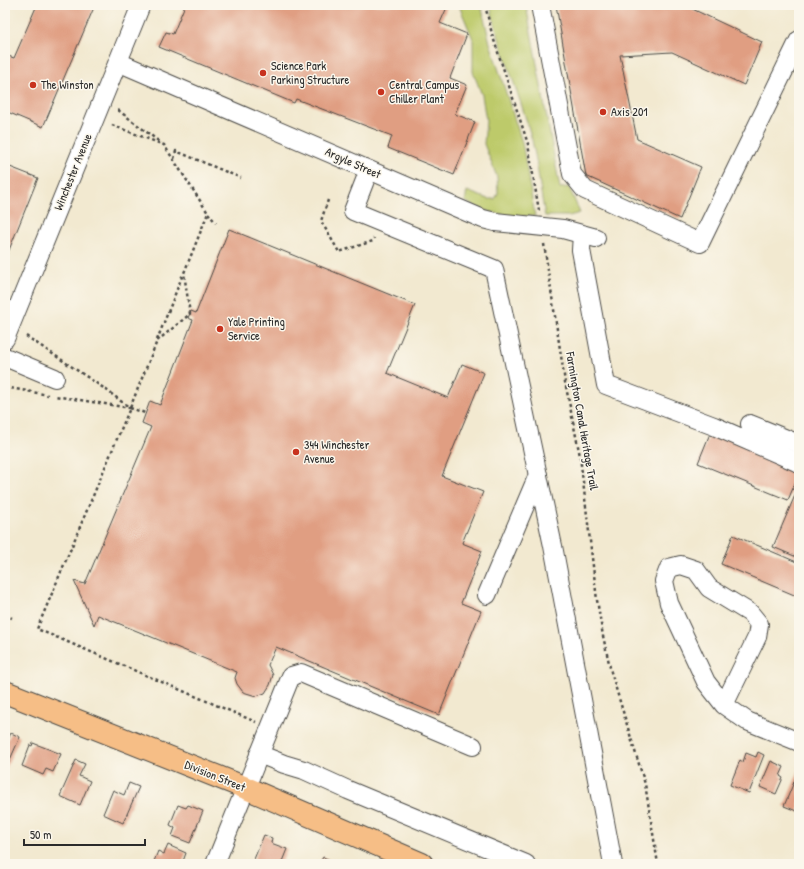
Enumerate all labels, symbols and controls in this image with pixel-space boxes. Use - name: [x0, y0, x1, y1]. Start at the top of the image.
- place label: Science Park Parking Structure: [271, 57, 350, 88]
- marker: Science Park Parking Structure: [258, 68, 268, 78]
- place label: The Winston: [41, 76, 94, 93]
- place label: Central Campus Chiller Plant: [389, 76, 460, 107]
- marker: The Winston: [28, 80, 38, 90]
- marker: Central Campus Chiller Plant: [376, 87, 386, 97]
- place label: Axis 201: [611, 103, 648, 120]
- marker: Axis 201: [598, 107, 608, 117]
- street label: Winchester Avenue: [49, 131, 96, 213]
- street label: Argyle Street: [323, 143, 385, 183]
- place label: Yale Printing Service: [228, 313, 285, 344]
- marker: Yale Printing Service: [215, 324, 225, 334]
- street label: Farmington Canal Heritage Trail: [562, 349, 603, 492]
- place label: 344 Winchester Avenue: [304, 436, 370, 467]
- marker: 344 Winchester Avenue: [291, 447, 301, 457]
- street label: Division Street: [182, 756, 249, 796]
- scale bar: [24, 821, 145, 847]
- text: 50 m: [30, 826, 51, 843]

